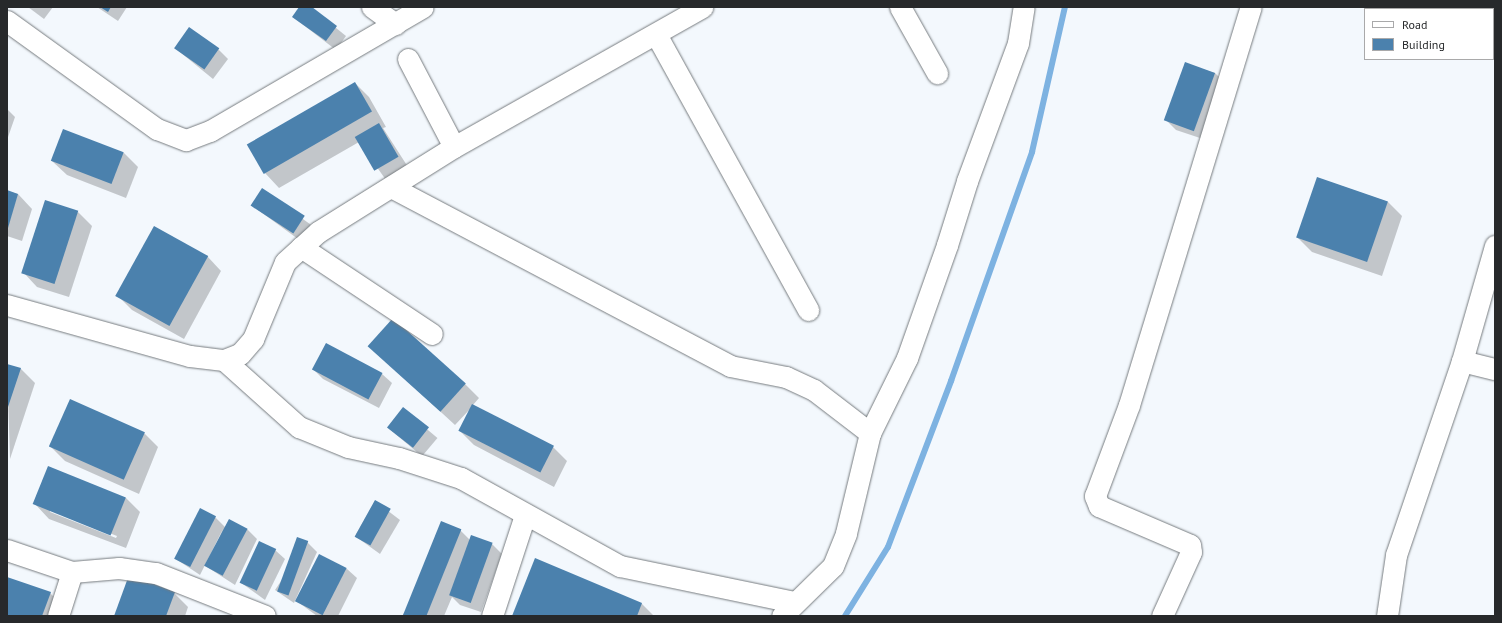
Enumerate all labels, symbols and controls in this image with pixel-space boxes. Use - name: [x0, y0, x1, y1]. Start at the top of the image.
- legend: [1364, 8, 1494, 60]
- text: Road: [1402, 17, 1427, 32]
- text: Building: [1402, 37, 1445, 52]

